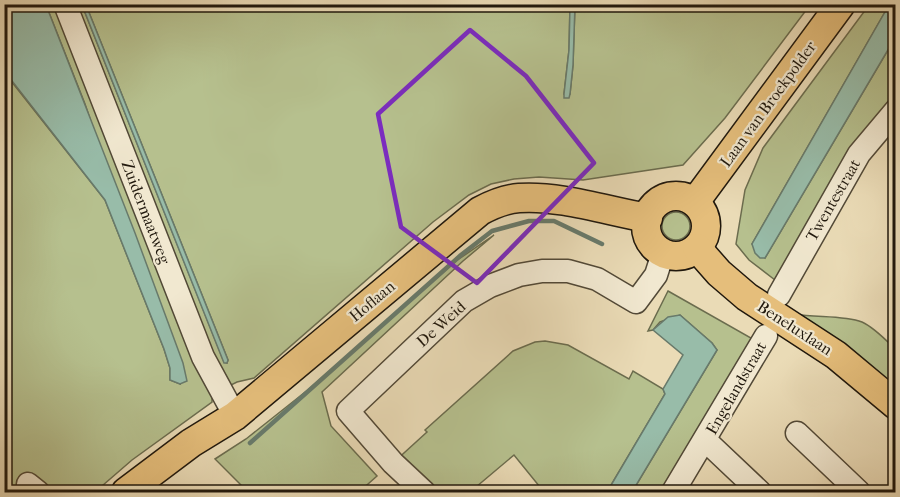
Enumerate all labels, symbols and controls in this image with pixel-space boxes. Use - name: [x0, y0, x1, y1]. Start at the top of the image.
- street label: Laan van Broekpolder: [716, 37, 820, 171]
- street label: Twentestraat: [802, 155, 864, 244]
- street label: Zuidermaatweg: [117, 157, 175, 267]
- street label: Hoflaan: [345, 276, 399, 326]
- street label: De Weid: [413, 297, 470, 351]
- street label: Beneluxlaan: [754, 297, 837, 360]
- street label: Engelandstraat: [702, 338, 770, 438]

